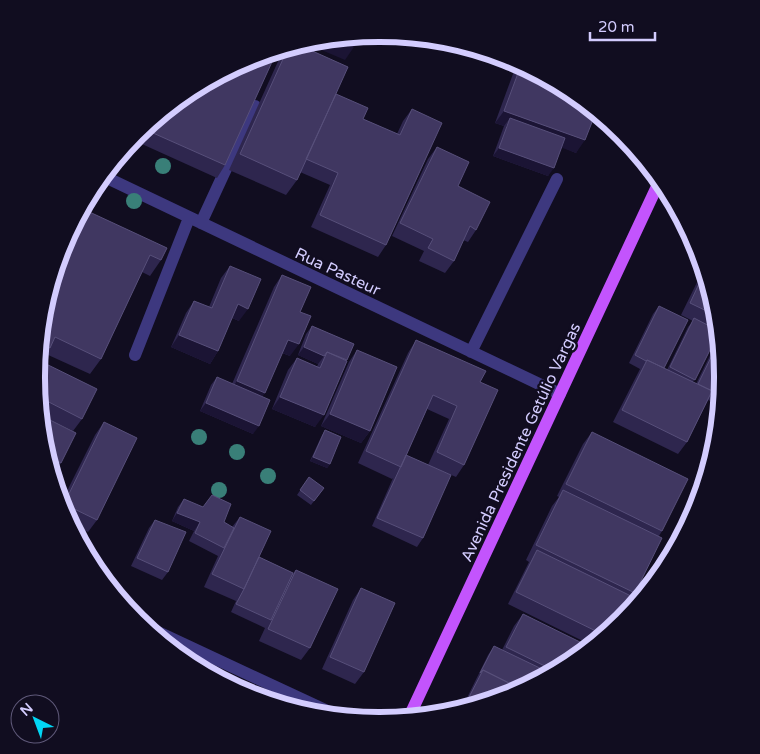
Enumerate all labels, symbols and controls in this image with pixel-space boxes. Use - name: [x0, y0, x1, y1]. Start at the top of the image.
- scale bar: [590, 10, 655, 42]
- text: 20 m: [598, 18, 635, 36]
- street label: Rua Pasteur: [292, 243, 384, 301]
- street label: Avenida Presidente Getúlio Vargas: [457, 320, 585, 565]
- north arrow: [10, 694, 60, 744]
- text: N: [17, 700, 37, 720]

